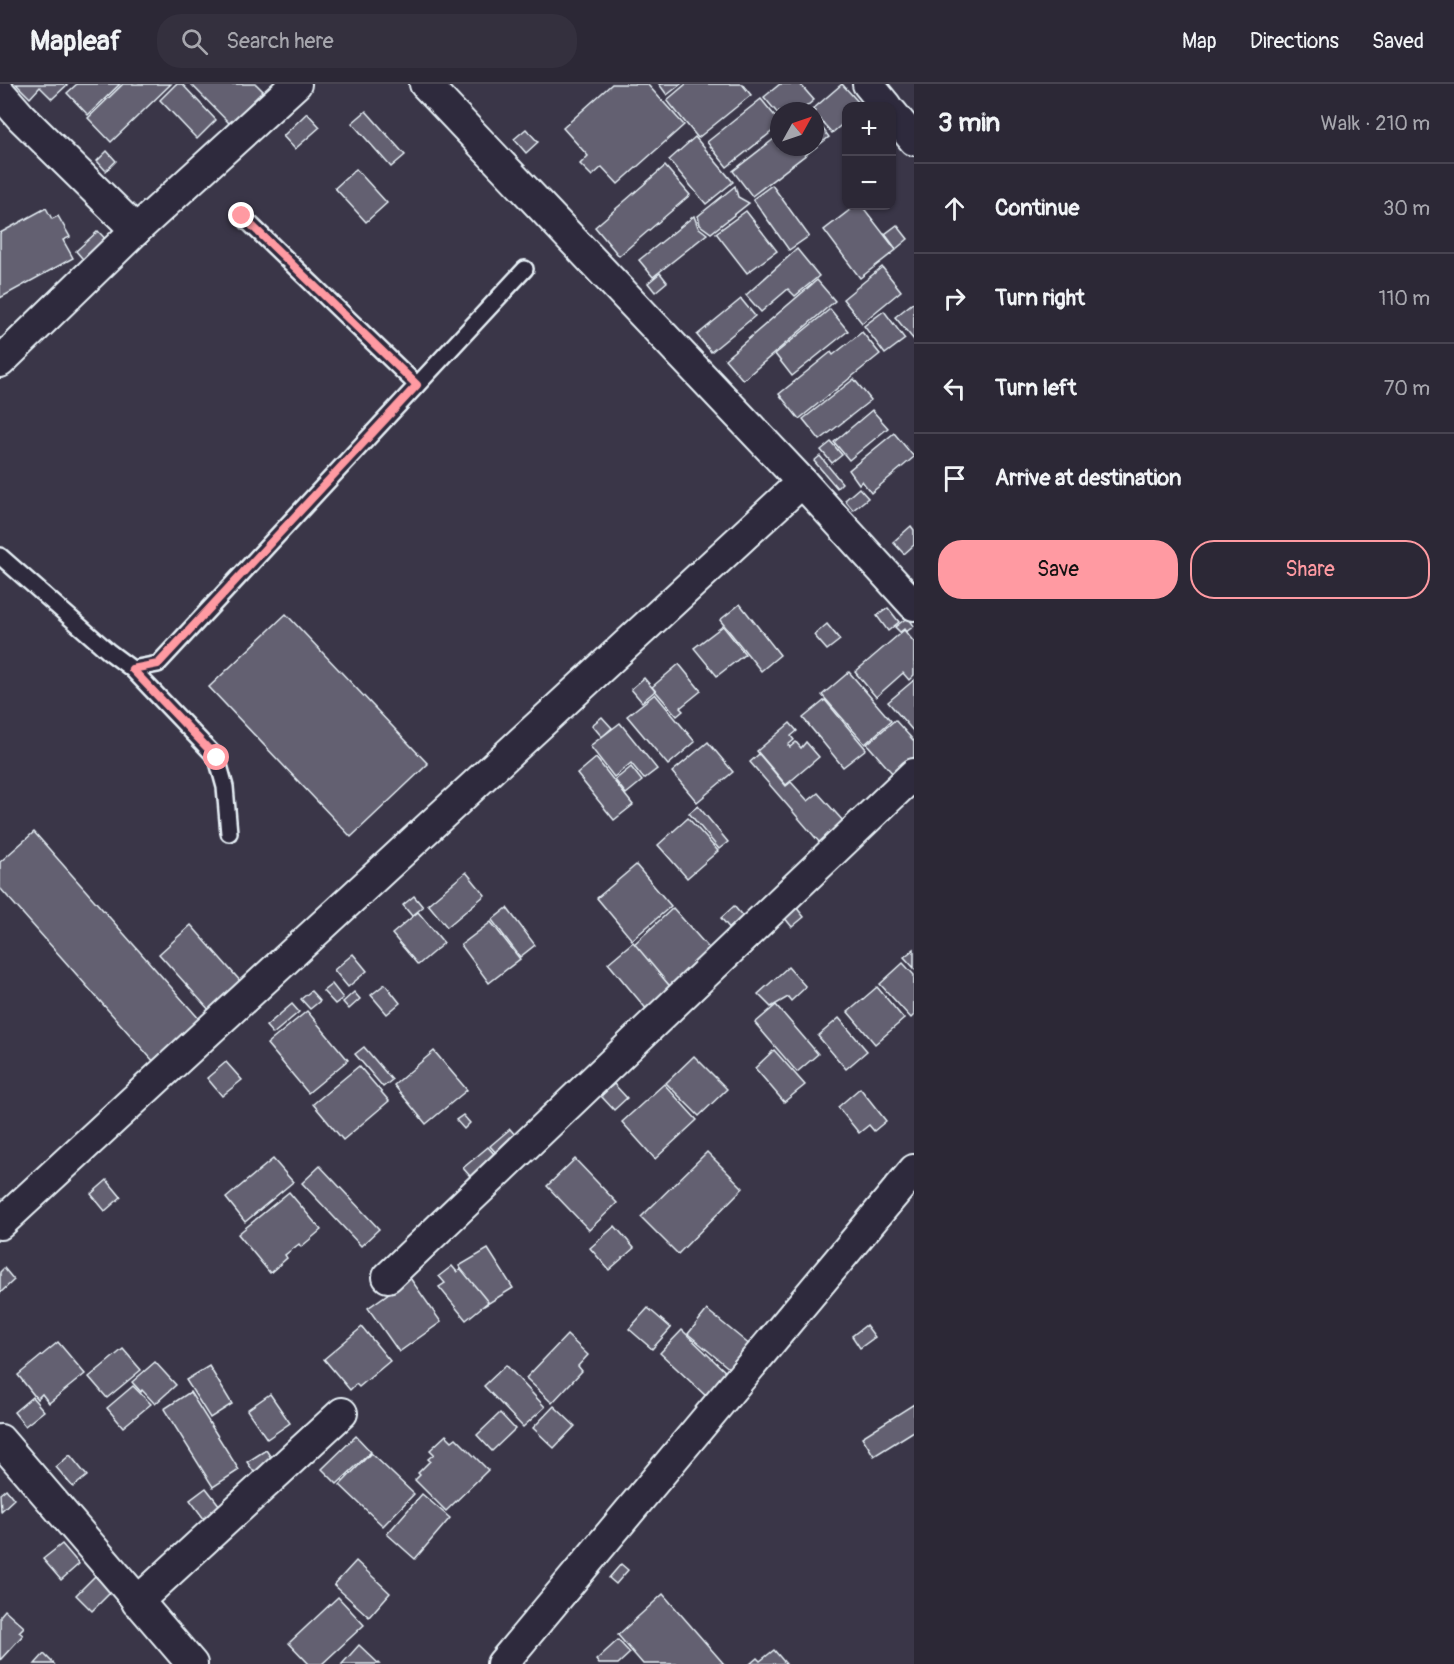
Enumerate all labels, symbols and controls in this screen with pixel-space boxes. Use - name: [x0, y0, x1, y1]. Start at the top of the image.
- search box: [157, 14, 577, 68]
- text: Mapleaf: [30, 24, 121, 59]
- icon: search: [178, 25, 211, 58]
- text: Search here: [226, 27, 334, 55]
- text: Map: [1182, 28, 1217, 55]
- text: Directions: [1250, 28, 1339, 55]
- text: Saved: [1372, 28, 1424, 55]
- north arrow: [770, 102, 824, 156]
- map controls: [842, 102, 896, 210]
- button: +: [842, 102, 896, 156]
- text: 3 min: [938, 107, 1000, 139]
- text: Walk · 210 m: [1321, 111, 1430, 136]
- button: −: [842, 156, 896, 210]
- icon: ahead: [938, 192, 971, 225]
- text: Continue: [995, 194, 1079, 222]
- text: 30 m: [1383, 196, 1430, 221]
- route end: [228, 202, 254, 228]
- icon: right: [938, 282, 971, 315]
- text: Turn right: [995, 284, 1085, 312]
- text: 110 m: [1379, 286, 1430, 311]
- icon: left: [938, 372, 971, 405]
- text: Turn left: [995, 374, 1077, 402]
- text: 70 m: [1384, 376, 1430, 401]
- icon: arrive: [938, 462, 971, 495]
- text: Arrive at destination: [995, 464, 1181, 492]
- button: Save: [938, 540, 1178, 599]
- button: Share: [1190, 540, 1430, 599]
- route start: [203, 744, 229, 770]

